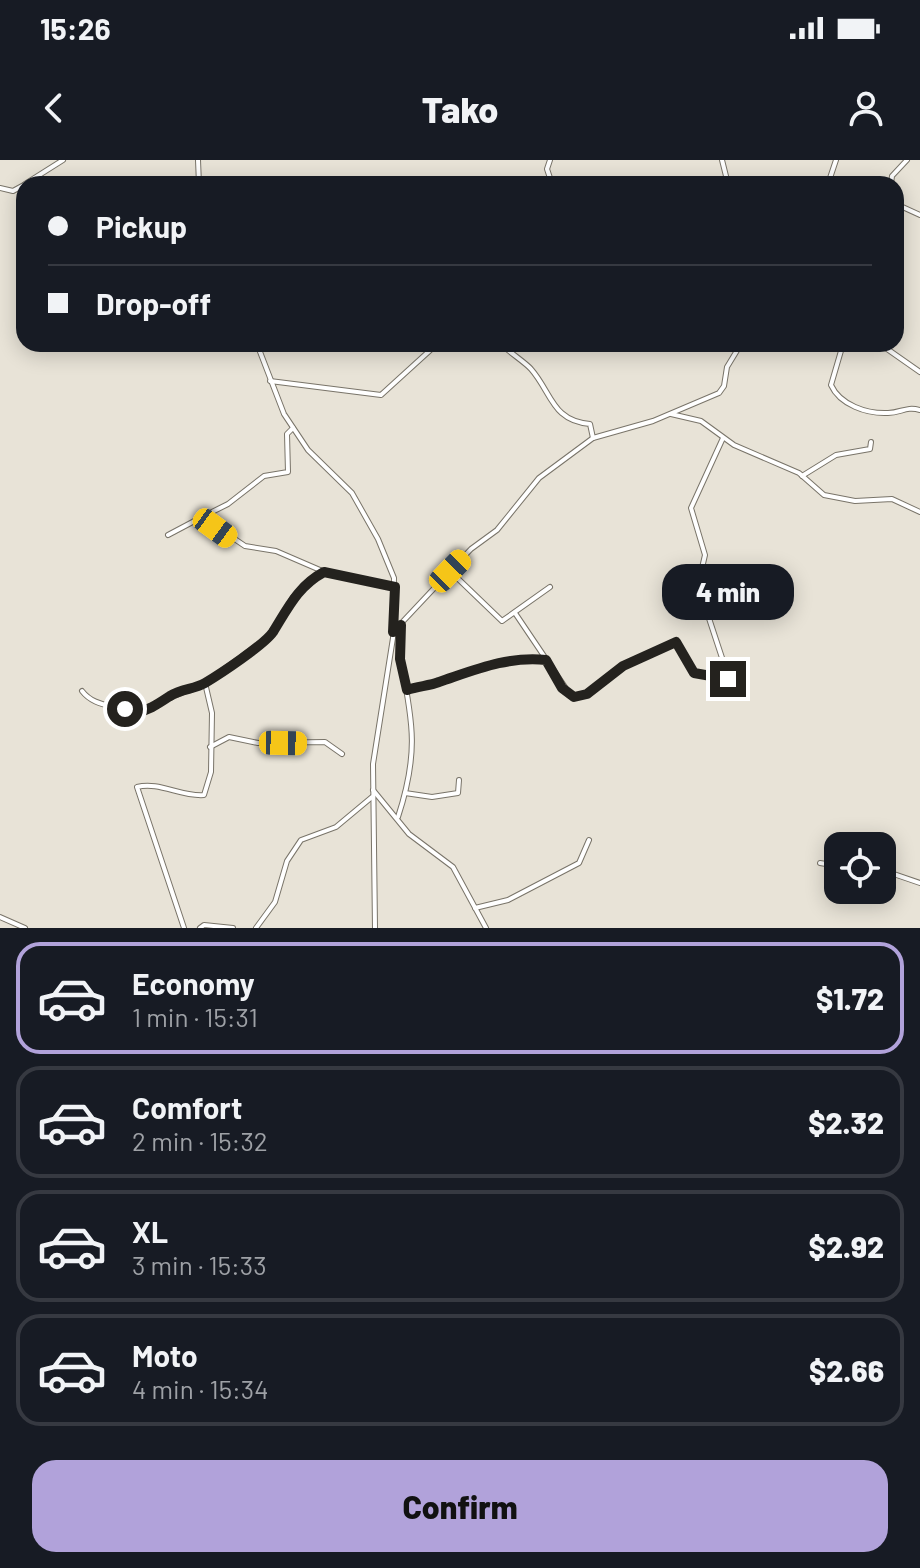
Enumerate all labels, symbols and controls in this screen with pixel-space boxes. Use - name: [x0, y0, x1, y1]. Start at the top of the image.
- text: 15:26: [40, 10, 111, 46]
- icon: back: [32, 86, 76, 130]
- icon: person: [844, 86, 888, 130]
- text: Tako: [422, 87, 498, 130]
- text: Pickup: [96, 208, 187, 244]
- text: Drop-off: [96, 285, 211, 321]
- car: [189, 504, 241, 552]
- car: [425, 545, 475, 597]
- callout: 4 min: [662, 563, 794, 619]
- text: 4 min: [696, 576, 760, 607]
- route end: [710, 661, 746, 697]
- route start: [107, 691, 143, 727]
- car: [259, 731, 307, 755]
- map controls: [824, 832, 896, 904]
- button: locate: [824, 832, 896, 904]
- icon: car: [36, 962, 108, 1034]
- text: Economy: [132, 965, 255, 1001]
- text: $1.72: [816, 980, 884, 1016]
- text: 1 min · 15:31: [132, 1001, 258, 1032]
- icon: car: [36, 1086, 108, 1158]
- text: Comfort: [132, 1089, 242, 1125]
- text: $2.32: [808, 1104, 884, 1140]
- text: 2 min · 15:32: [132, 1125, 268, 1156]
- icon: car: [36, 1210, 108, 1282]
- text: XL: [132, 1213, 168, 1249]
- text: $2.92: [809, 1228, 884, 1264]
- text: 3 min · 15:33: [132, 1249, 267, 1280]
- icon: car: [36, 1334, 108, 1406]
- text: Moto: [132, 1337, 198, 1373]
- text: $2.66: [809, 1352, 884, 1388]
- text: 4 min · 15:34: [132, 1373, 269, 1404]
- button: Confirm: [32, 1460, 888, 1552]

